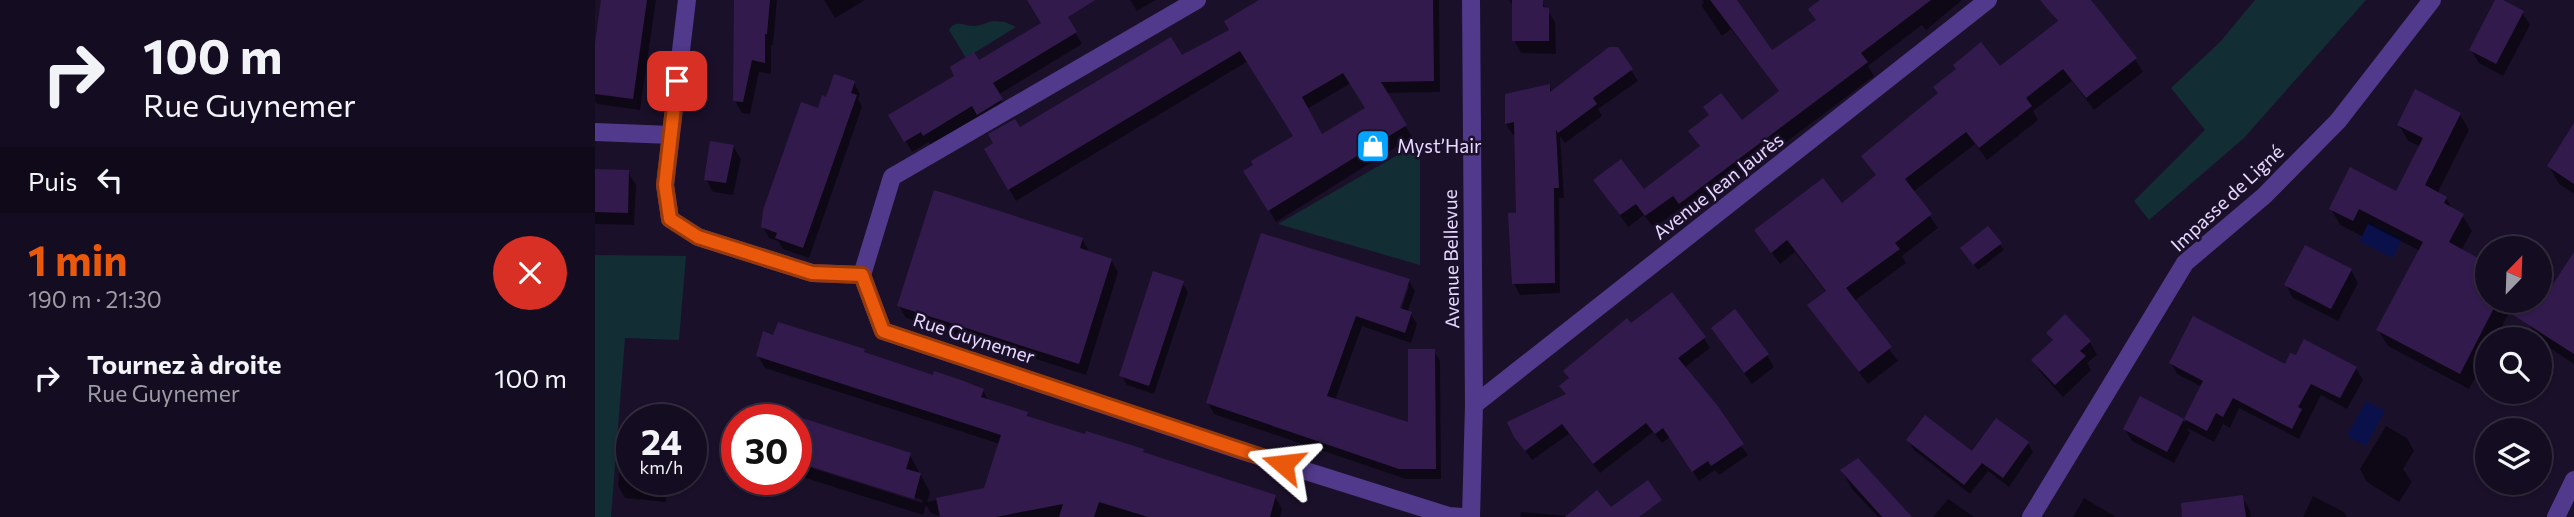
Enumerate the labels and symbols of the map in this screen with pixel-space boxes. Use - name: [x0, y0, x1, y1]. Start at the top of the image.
- pin: [647, 51, 707, 111]
- shop icon: Myst’Hair: [1354, 127, 1392, 165]
- street label: Avenue Jean Jaurès: [1648, 128, 1787, 244]
- place label: Myst’Hair: [1397, 134, 1482, 157]
- street label: Impasse de Ligné: [2166, 140, 2288, 256]
- street label: Avenue Bellevue: [1438, 189, 1463, 329]
- north arrow: [2475, 236, 2551, 313]
- street label: Rue Guynemer: [911, 307, 1038, 368]
- speed limit sign: 30: [721, 404, 812, 495]
- position arrow: [1246, 427, 1320, 501]

